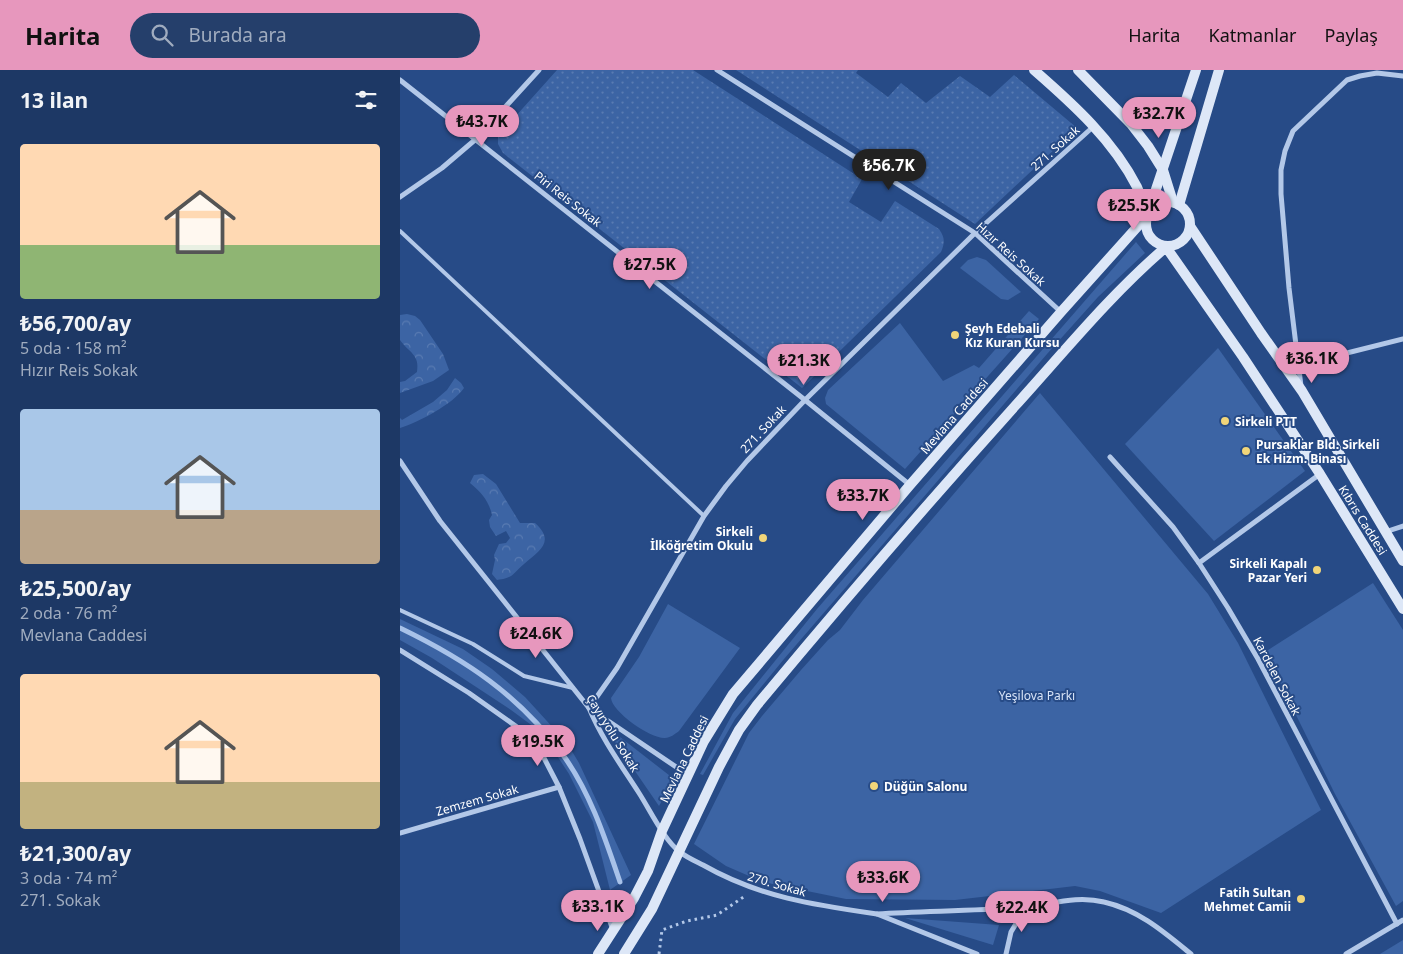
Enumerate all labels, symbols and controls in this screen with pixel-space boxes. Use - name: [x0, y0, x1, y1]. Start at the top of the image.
- search box: [130, 13, 480, 58]
- text: Harita: [25, 19, 100, 52]
- icon: search: [148, 21, 176, 49]
- text: Burada ara: [188, 22, 287, 48]
- text: Harita: [1128, 23, 1180, 47]
- text: Katmanlar: [1208, 23, 1296, 47]
- text: Paylaş: [1324, 23, 1378, 47]
- text: 13 ilan: [20, 86, 88, 114]
- icon: filters: [352, 86, 380, 114]
- pin: ₺32.7K: [1118, 97, 1200, 139]
- text: ₺32.7K: [1133, 102, 1185, 124]
- pin: ₺43.7K: [441, 104, 523, 147]
- text: ₺43.7K: [456, 110, 508, 132]
- street label: 271. Sokak: [1027, 121, 1084, 175]
- pin: ₺56.7K: [848, 148, 930, 191]
- text: ₺56.7K: [863, 154, 915, 176]
- street label: Piri Reis Sokak: [531, 167, 606, 231]
- icon: home: [155, 177, 245, 267]
- pin: ₺25.5K: [1093, 189, 1175, 231]
- text: ₺25.5K: [1108, 194, 1160, 216]
- street label: Hızır Reis Sokak: [972, 218, 1050, 290]
- pin: ₺27.5K: [609, 248, 691, 290]
- text: ₺27.5K: [624, 253, 676, 275]
- text: ₺56,700/ay: [20, 309, 131, 337]
- place label: Şeyh Edebali Kız Kuran Kursu: [965, 320, 1060, 351]
- marker: Şeyh Edebali Kız Kuran Kursu: [949, 329, 961, 341]
- text: 5 oda · 158 m²: [20, 337, 127, 359]
- pin: ₺36.1K: [1271, 342, 1353, 384]
- pin: ₺21.3K: [763, 344, 845, 386]
- text: ₺36.1K: [1286, 347, 1338, 369]
- text: ₺21.3K: [778, 349, 830, 371]
- text: Hızır Reis Sokak: [20, 359, 138, 381]
- street label: Mevlana Caddesi: [916, 374, 992, 458]
- street label: 271. Sokak: [736, 401, 790, 457]
- place label: Sirkeli PTT: [1235, 413, 1297, 430]
- marker: Sirkeli PTT: [1219, 415, 1231, 427]
- place label: Pursaklar Bld. Sirkeli Ek Hizm. Binası: [1256, 436, 1379, 467]
- icon: home: [155, 442, 245, 532]
- marker: Pursaklar Bld. Sirkeli Ek Hizm. Binası: [1240, 445, 1252, 457]
- pin: ₺33.7K: [822, 478, 904, 521]
- street label: Kıbrıs Caddesi: [1335, 482, 1391, 558]
- text: ₺33.7K: [837, 484, 889, 506]
- place label: Sirkeli İlköğretim Okulu: [650, 523, 753, 554]
- marker: Sirkeli İlköğretim Okulu: [757, 532, 769, 544]
- place label: Sirkeli Kapalı Pazar Yeri: [1229, 555, 1307, 586]
- marker: Sirkeli Kapalı Pazar Yeri: [1311, 564, 1323, 576]
- text: ₺25,500/ay: [20, 574, 131, 602]
- text: 2 oda · 76 m²: [20, 602, 117, 624]
- pin: ₺24.6K: [495, 616, 577, 659]
- text: ₺24.6K: [510, 622, 562, 644]
- text: Mevlana Caddesi: [20, 624, 147, 646]
- street label: Kardelen Sokak: [1249, 634, 1305, 719]
- park label: Yeşilova Parkı: [999, 687, 1075, 704]
- street label: Çayıryolu Sokak: [582, 691, 644, 776]
- icon: home: [155, 707, 245, 797]
- street label: Mevlana Caddesi: [655, 712, 713, 806]
- pin: ₺19.5K: [497, 724, 579, 767]
- text: ₺19.5K: [512, 730, 564, 752]
- place label: Düğün Salonu: [884, 778, 967, 795]
- street label: Zemzem Sokak: [434, 780, 521, 820]
- marker: Düğün Salonu: [868, 780, 880, 792]
- text: ₺21,300/ay: [20, 839, 131, 867]
- pin: ₺33.6K: [842, 860, 924, 903]
- text: ₺33.6K: [857, 866, 909, 888]
- text: 3 oda · 74 m²: [20, 867, 117, 889]
- street label: 270. Sokak: [746, 868, 809, 901]
- place label: Fatih Sultan Mehmet Camii: [1204, 884, 1291, 915]
- text: 271. Sokak: [20, 889, 100, 911]
- pin: ₺33.1K: [557, 890, 639, 932]
- pin: ₺22.4K: [981, 890, 1063, 933]
- marker: Fatih Sultan Mehmet Camii: [1295, 893, 1307, 905]
- text: ₺33.1K: [572, 895, 624, 917]
- text: ₺22.4K: [996, 896, 1048, 918]

